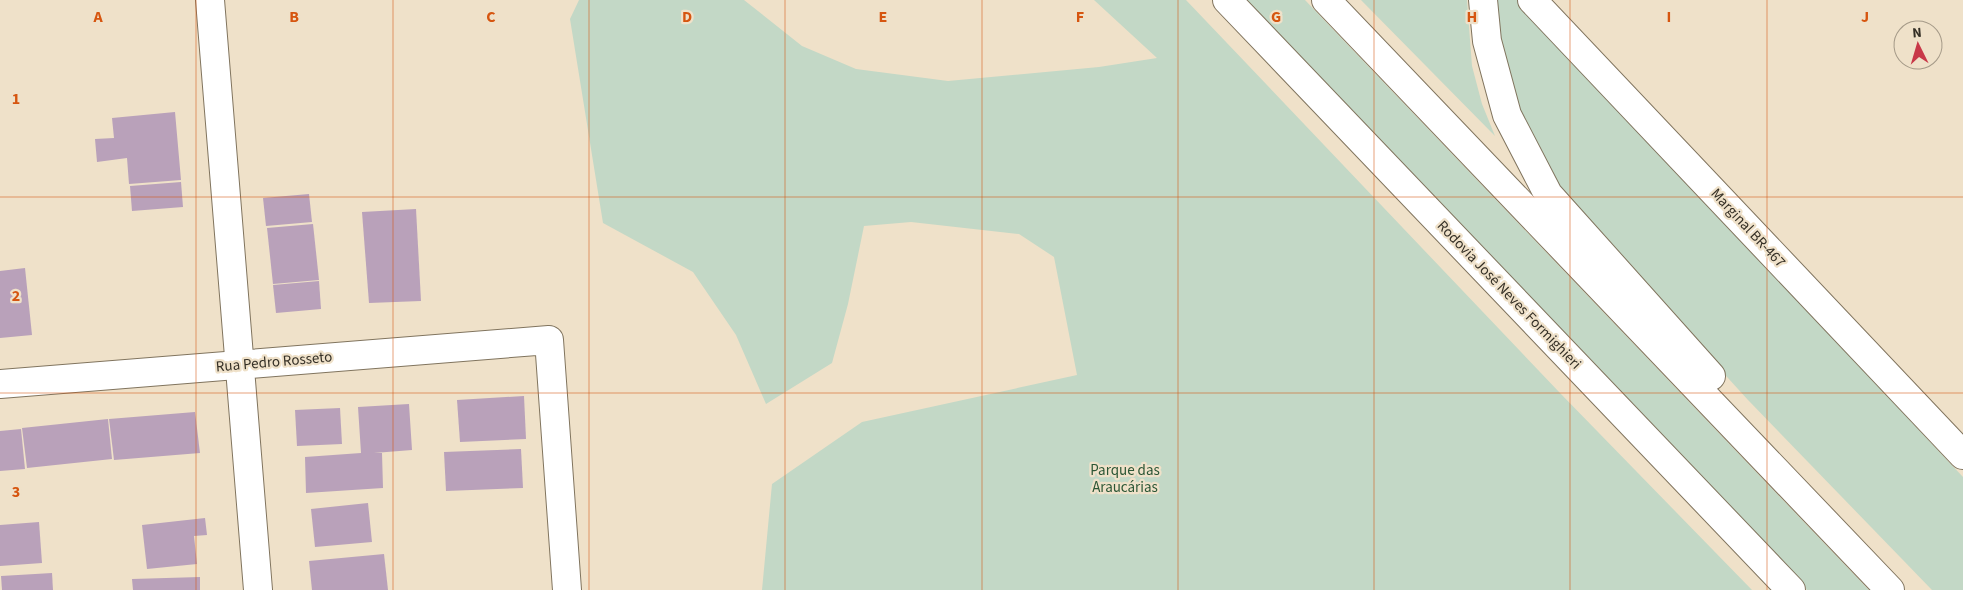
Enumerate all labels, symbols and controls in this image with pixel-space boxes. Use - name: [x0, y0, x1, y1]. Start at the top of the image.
- text: A: [92, 6, 103, 28]
- text: B: [289, 6, 299, 28]
- text: C: [486, 6, 496, 28]
- text: D: [682, 6, 692, 28]
- text: E: [879, 6, 887, 28]
- text: F: [1076, 6, 1084, 28]
- text: G: [1271, 6, 1281, 28]
- text: H: [1467, 6, 1477, 28]
- text: I: [1667, 6, 1671, 28]
- text: J: [1861, 6, 1869, 28]
- north arrow: [1893, 20, 1943, 70]
- text: N: [1911, 23, 1922, 43]
- text: 1: [12, 88, 20, 110]
- street label: Marginal BR-467: [1706, 184, 1790, 272]
- street label: Rodovia José Neves Formighieri: [1432, 216, 1586, 374]
- text: 2: [12, 285, 20, 307]
- street label: Rua Pedro Rosseto: [215, 346, 333, 378]
- park label: Parque das Araucárias: [1090, 460, 1160, 498]
- text: 3: [12, 481, 20, 503]

